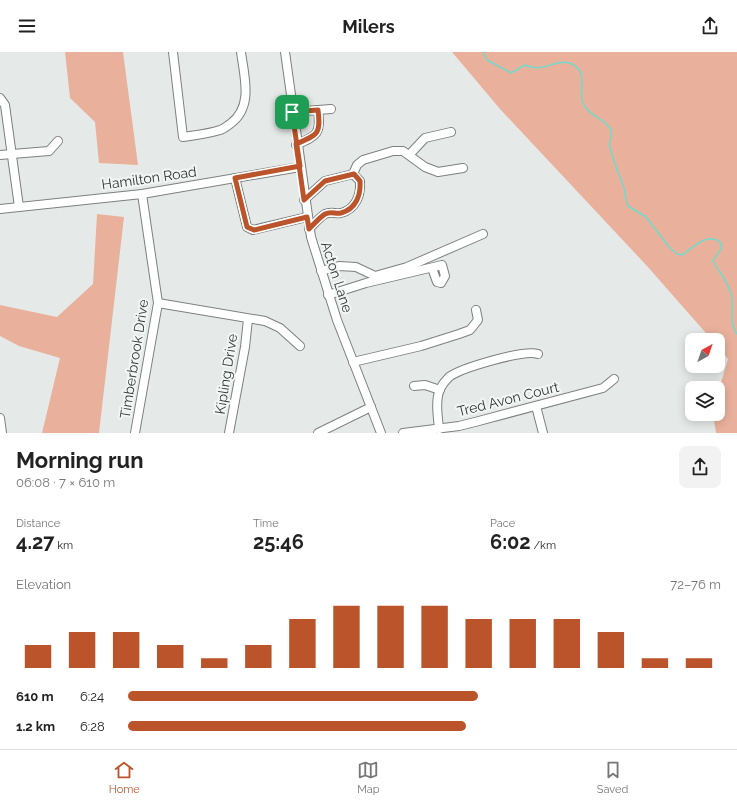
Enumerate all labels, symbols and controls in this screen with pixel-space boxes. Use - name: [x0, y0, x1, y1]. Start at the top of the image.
- icon: menu: [16, 15, 38, 37]
- icon: share: [699, 15, 721, 37]
- text: Milers: [342, 16, 395, 37]
- pin: [275, 95, 309, 129]
- icon: arrive: [281, 101, 303, 123]
- street label: Hamilton Road: [100, 163, 198, 193]
- street label: Acton Lane: [318, 239, 356, 315]
- street label: Timberbrook Drive: [117, 298, 151, 420]
- street label: Kipling Drive: [212, 333, 240, 415]
- north arrow: [685, 333, 725, 373]
- map controls: [685, 333, 725, 421]
- street label: Tred Avon Court: [456, 379, 561, 419]
- button: layers: [685, 381, 725, 421]
- button: share: [679, 446, 721, 488]
- text: Morning run: [16, 447, 144, 473]
- text: 06:08 · 7 × 610 m: [16, 475, 115, 490]
- text: Distance: [16, 517, 60, 530]
- text: Time: [253, 517, 279, 530]
- text: Pace: [490, 517, 515, 530]
- text: 4.27: [16, 530, 54, 554]
- text: 25:46: [253, 530, 304, 554]
- text: 6:02: [490, 530, 531, 554]
- text: km: [54, 539, 73, 552]
- text: /km: [531, 539, 556, 552]
- text: Elevation: [16, 577, 71, 592]
- text: 72–76 m: [670, 577, 721, 592]
- text: 610 m: [16, 689, 54, 704]
- text: 6:24: [80, 689, 104, 704]
- text: 1.2 km: [16, 719, 55, 734]
- text: 6:28: [80, 719, 105, 734]
- tab: Home: [109, 759, 140, 796]
- tab: Map: [357, 759, 380, 796]
- tab: Saved: [597, 759, 628, 796]

